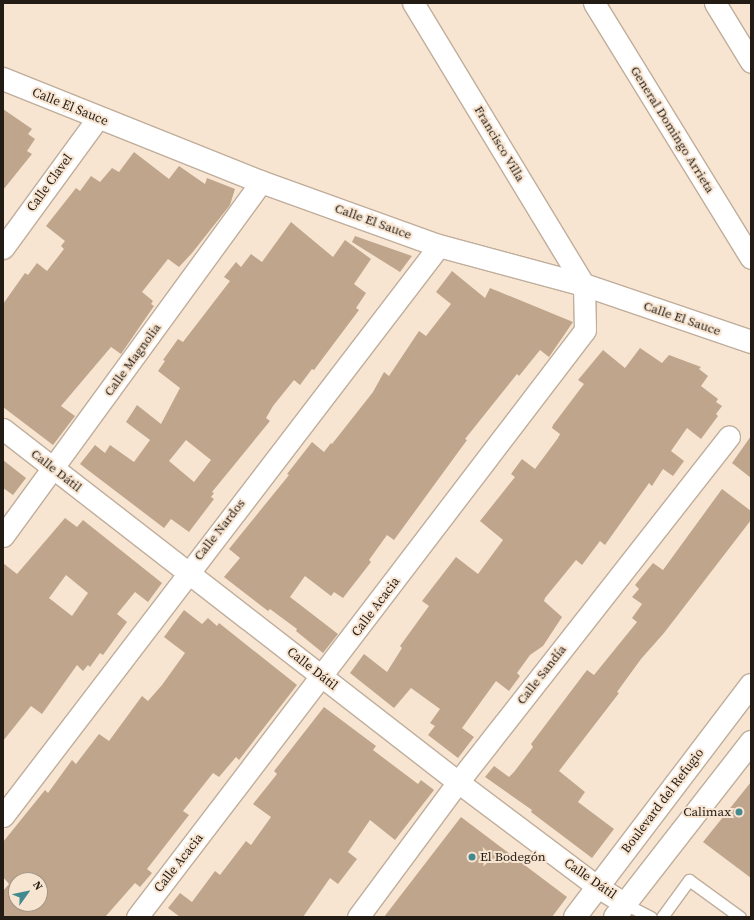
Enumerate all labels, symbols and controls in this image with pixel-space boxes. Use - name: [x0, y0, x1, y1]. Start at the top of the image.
- street label: General Domingo Arrieta: [627, 64, 717, 196]
- street label: Calle El Sauce: [30, 85, 110, 129]
- street label: Francisco Villa: [470, 103, 528, 185]
- street label: Calle Clavel: [24, 151, 76, 215]
- street label: Calle El Sauce: [332, 201, 414, 243]
- street label: Calle El Sauce: [641, 298, 723, 340]
- street label: Calle Magnolia: [101, 321, 165, 399]
- street label: Calle Dátil: [28, 446, 84, 496]
- street label: Calle Nardos: [191, 496, 249, 564]
- street label: Calle Acacia: [349, 574, 403, 640]
- street label: Calle Sandía: [514, 642, 570, 708]
- street label: Calle Dátil: [284, 644, 340, 694]
- street label: Boulevard del Refugio: [619, 746, 707, 856]
- place label: Calimax: [683, 804, 731, 820]
- marker: Calimax: [734, 807, 744, 817]
- street label: Calle Acacia: [151, 830, 207, 896]
- place label: El Bodegón: [480, 849, 546, 865]
- marker: El Bodegón: [467, 852, 477, 862]
- street label: Calle Dátil: [561, 855, 619, 903]
- north arrow: [8, 872, 48, 912]
- text: N: [29, 878, 46, 893]

